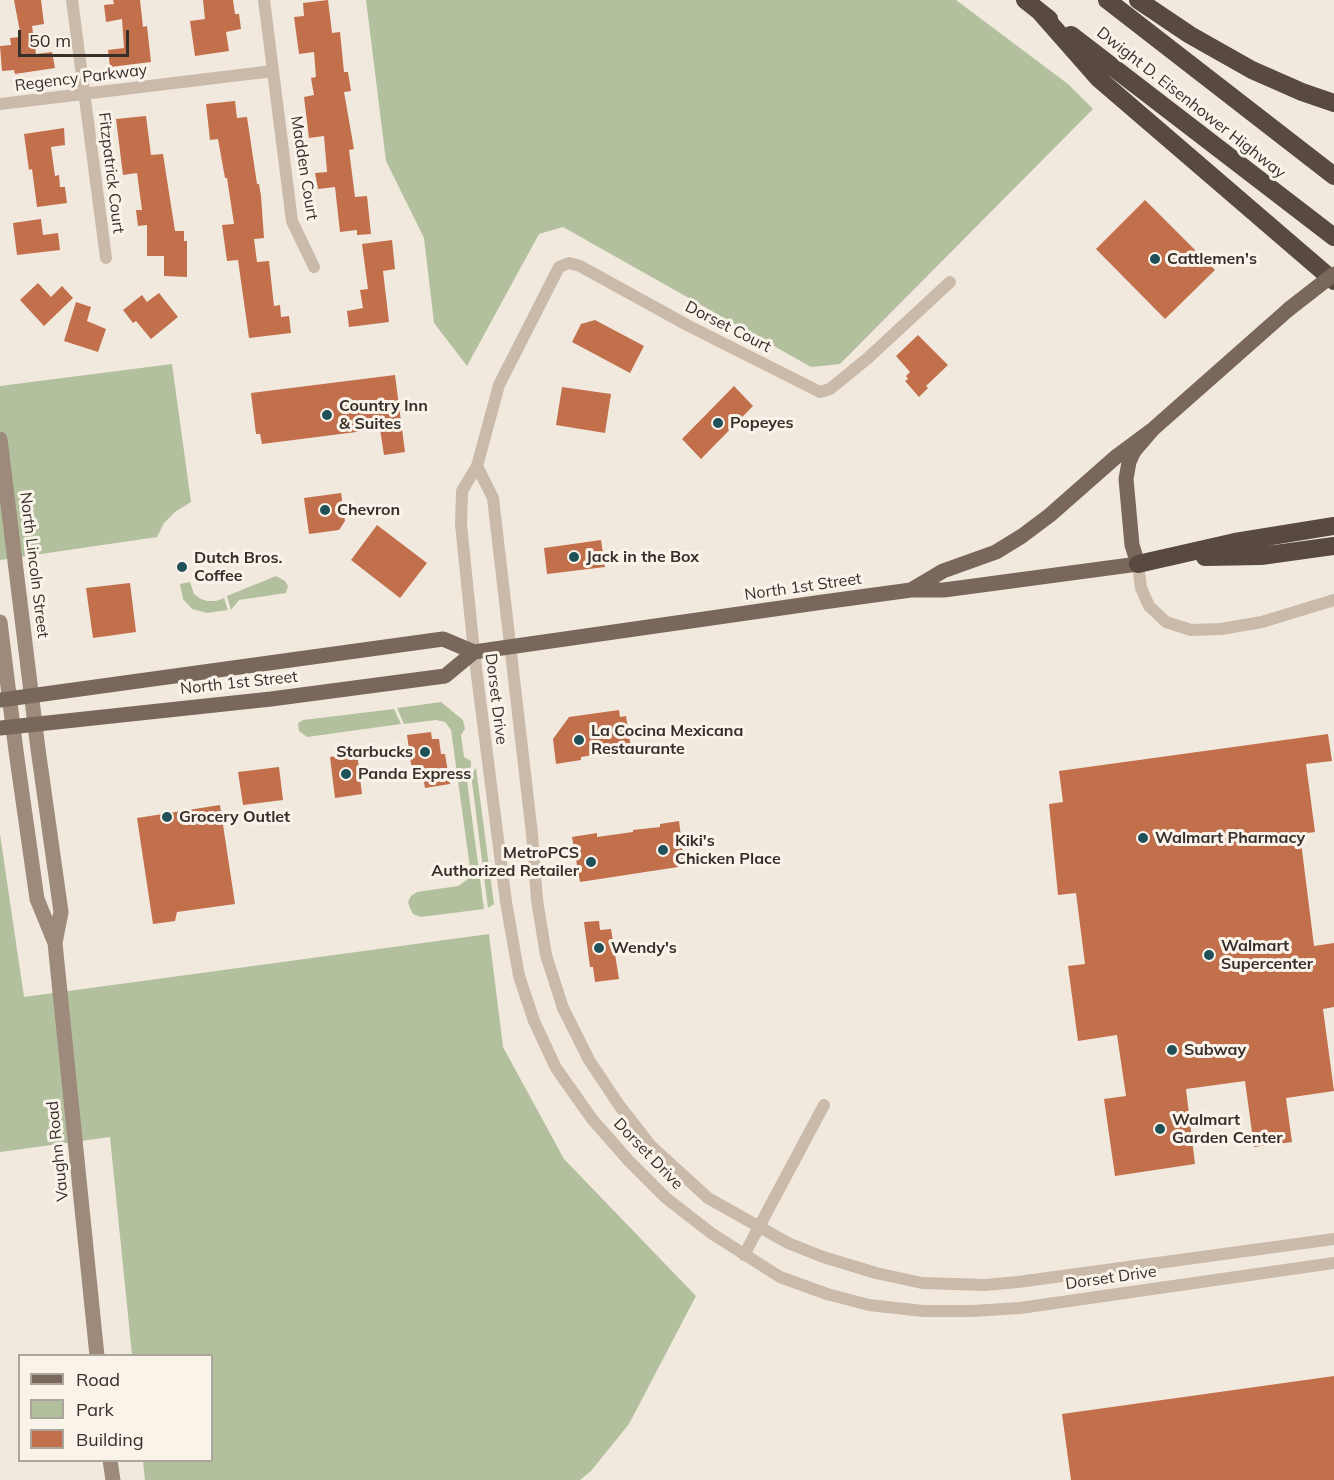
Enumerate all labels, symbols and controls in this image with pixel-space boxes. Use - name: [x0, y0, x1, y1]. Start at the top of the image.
- scale bar: [21, 18, 132, 56]
- street label: Dwight D. Eisenhower Highway: [1093, 23, 1289, 183]
- text: 50 m: [29, 29, 71, 52]
- street label: Regency Parkway: [14, 60, 148, 96]
- street label: Fitzpatrick Court: [94, 111, 128, 235]
- street label: Madden Court: [286, 114, 322, 222]
- place label: Cattlemen's: [1167, 249, 1257, 269]
- marker: Cattlemen's: [1148, 252, 1162, 266]
- street label: Dorset Court: [682, 297, 774, 357]
- place label: Country Inn & Suites: [339, 396, 428, 434]
- marker: Country Inn & Suites: [320, 408, 334, 422]
- place label: Popeyes: [730, 413, 794, 433]
- marker: Popeyes: [711, 416, 725, 430]
- street label: North Lincoln Street: [16, 491, 52, 639]
- place label: Chevron: [337, 500, 400, 520]
- marker: Chevron: [318, 503, 332, 517]
- place label: Jack in the Box: [586, 547, 699, 567]
- place label: Dutch Bros. Coffee: [194, 548, 282, 586]
- marker: Jack in the Box: [567, 550, 581, 564]
- marker: Dutch Bros. Coffee: [175, 560, 189, 574]
- street label: North 1st Street: [743, 569, 863, 605]
- street label: Dorset Drive: [481, 652, 511, 746]
- street label: North 1st Street: [179, 667, 299, 699]
- place label: La Cocina Mexicana Restaurante: [591, 721, 743, 759]
- marker: La Cocina Mexicana Restaurante: [572, 733, 586, 747]
- place label: Starbucks: [336, 742, 413, 762]
- marker: Starbucks: [418, 745, 432, 759]
- place label: Panda Express: [358, 764, 471, 784]
- marker: Panda Express: [339, 767, 353, 781]
- place label: Grocery Outlet: [179, 807, 290, 827]
- marker: Grocery Outlet: [160, 810, 174, 824]
- place label: Walmart Pharmacy: [1155, 828, 1305, 848]
- place label: Kiki's Chicken Place: [675, 831, 781, 869]
- marker: Walmart Pharmacy: [1136, 831, 1150, 845]
- place label: MetroPCS Authorized Retailer: [431, 843, 579, 881]
- marker: Kiki's Chicken Place: [656, 843, 670, 857]
- marker: MetroPCS Authorized Retailer: [584, 855, 598, 869]
- place label: Walmart Supercenter: [1221, 936, 1313, 974]
- place label: Wendy's: [611, 938, 677, 958]
- marker: Wendy's: [592, 941, 606, 955]
- marker: Walmart Supercenter: [1202, 948, 1216, 962]
- place label: Subway: [1184, 1040, 1246, 1060]
- marker: Subway: [1165, 1043, 1179, 1057]
- street label: Vaughn Road: [43, 1100, 73, 1202]
- place label: Walmart Garden Center: [1172, 1110, 1282, 1148]
- street label: Dorset Drive: [609, 1114, 687, 1194]
- marker: Walmart Garden Center: [1153, 1122, 1167, 1136]
- street label: Dorset Drive: [1064, 1262, 1158, 1294]
- legend: [18, 1354, 213, 1462]
- text: Road: [76, 1368, 120, 1391]
- text: Park: [76, 1398, 114, 1421]
- text: Building: [76, 1428, 144, 1451]

